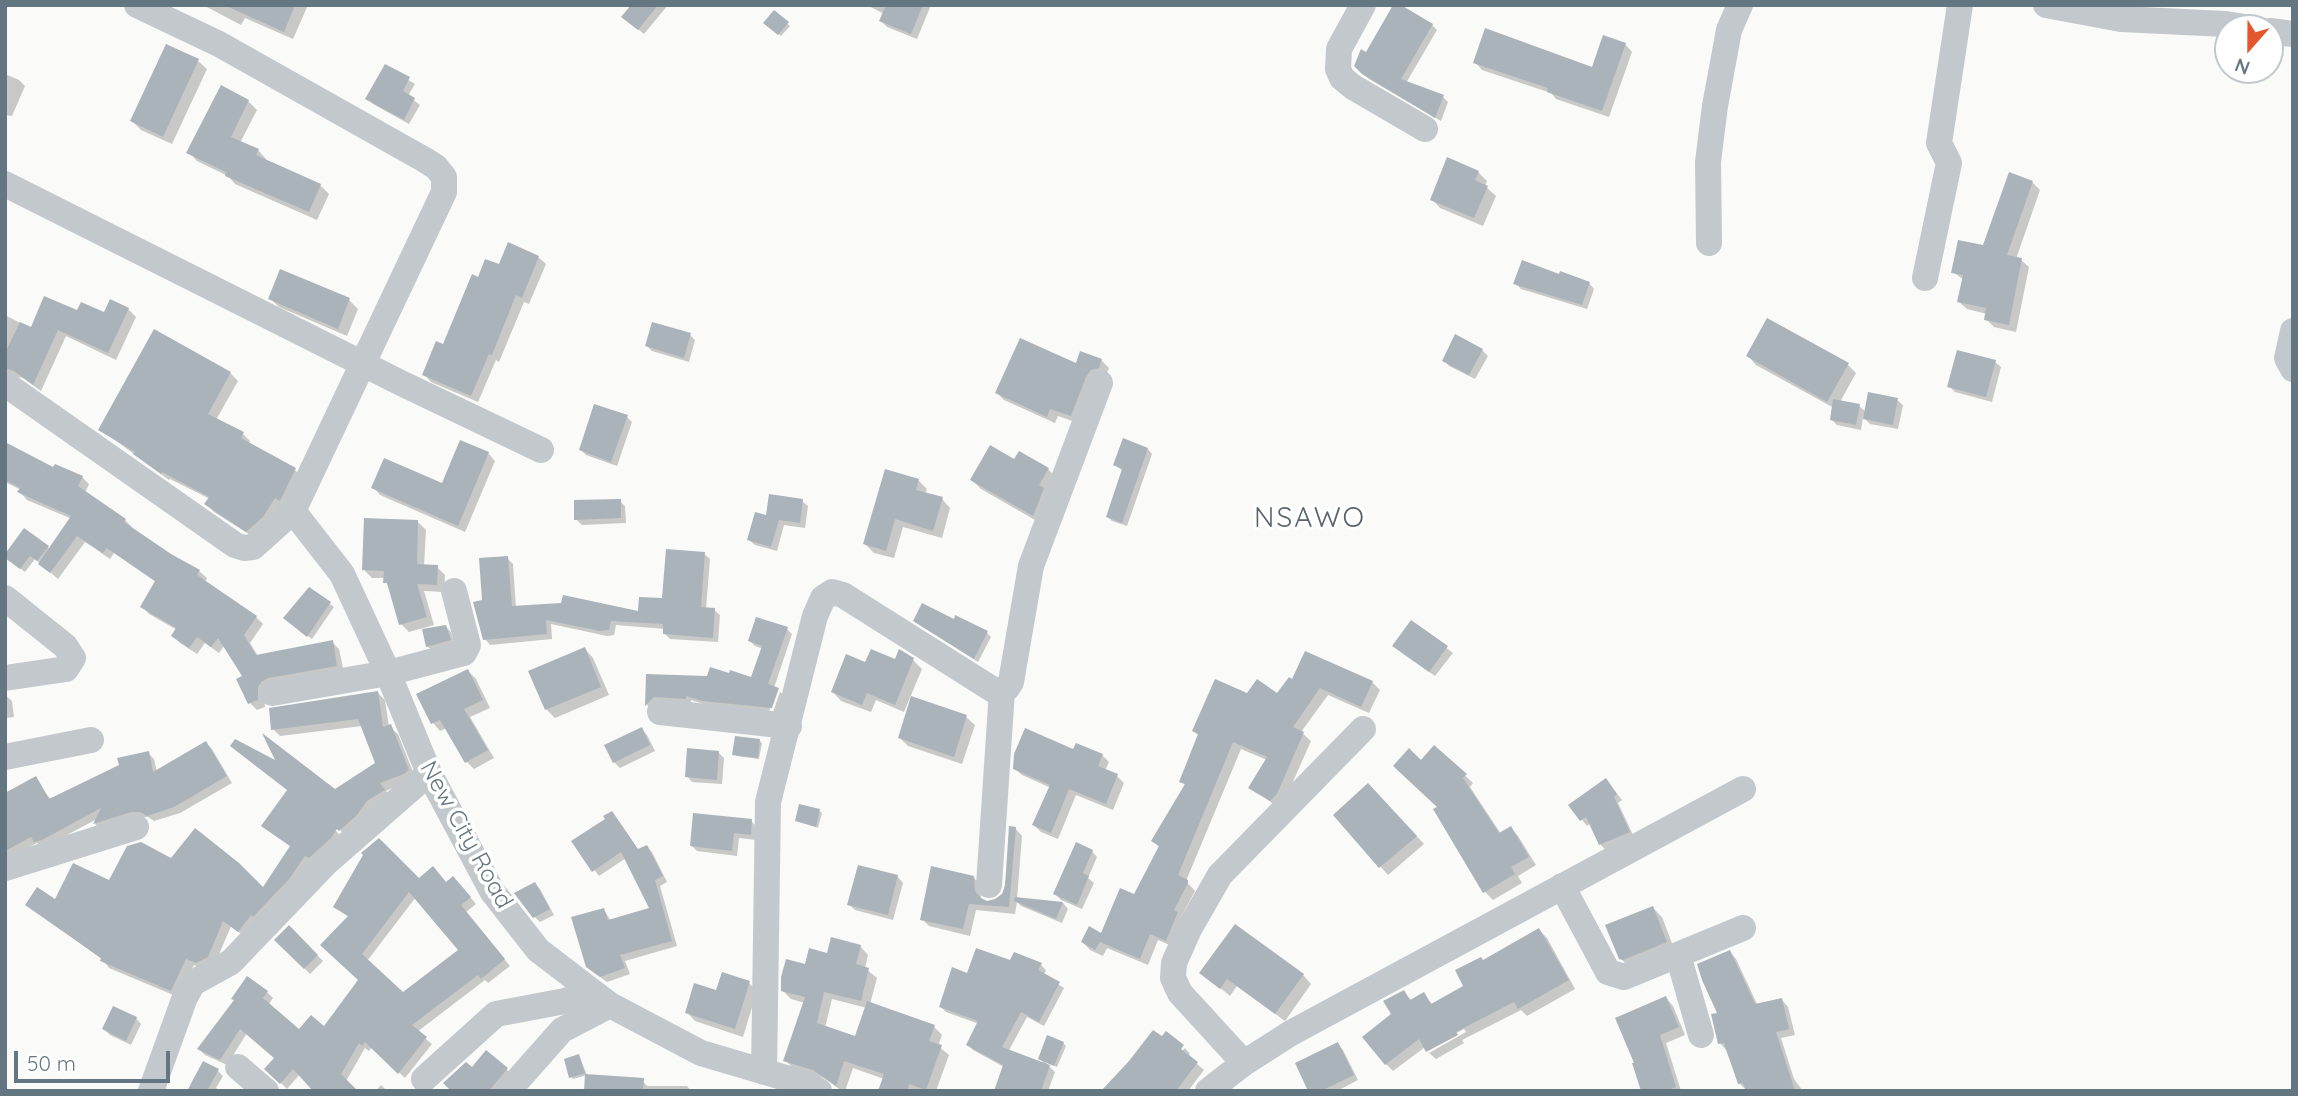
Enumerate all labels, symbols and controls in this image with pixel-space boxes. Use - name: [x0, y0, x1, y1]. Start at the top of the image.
- north arrow: [2214, 14, 2284, 84]
- text: N: [2231, 53, 2253, 80]
- district label: NSAWO: [1255, 502, 1365, 536]
- street label: New City Road: [414, 756, 518, 914]
- scale bar: [18, 1036, 173, 1080]
- text: 50 m: [27, 1050, 76, 1076]

